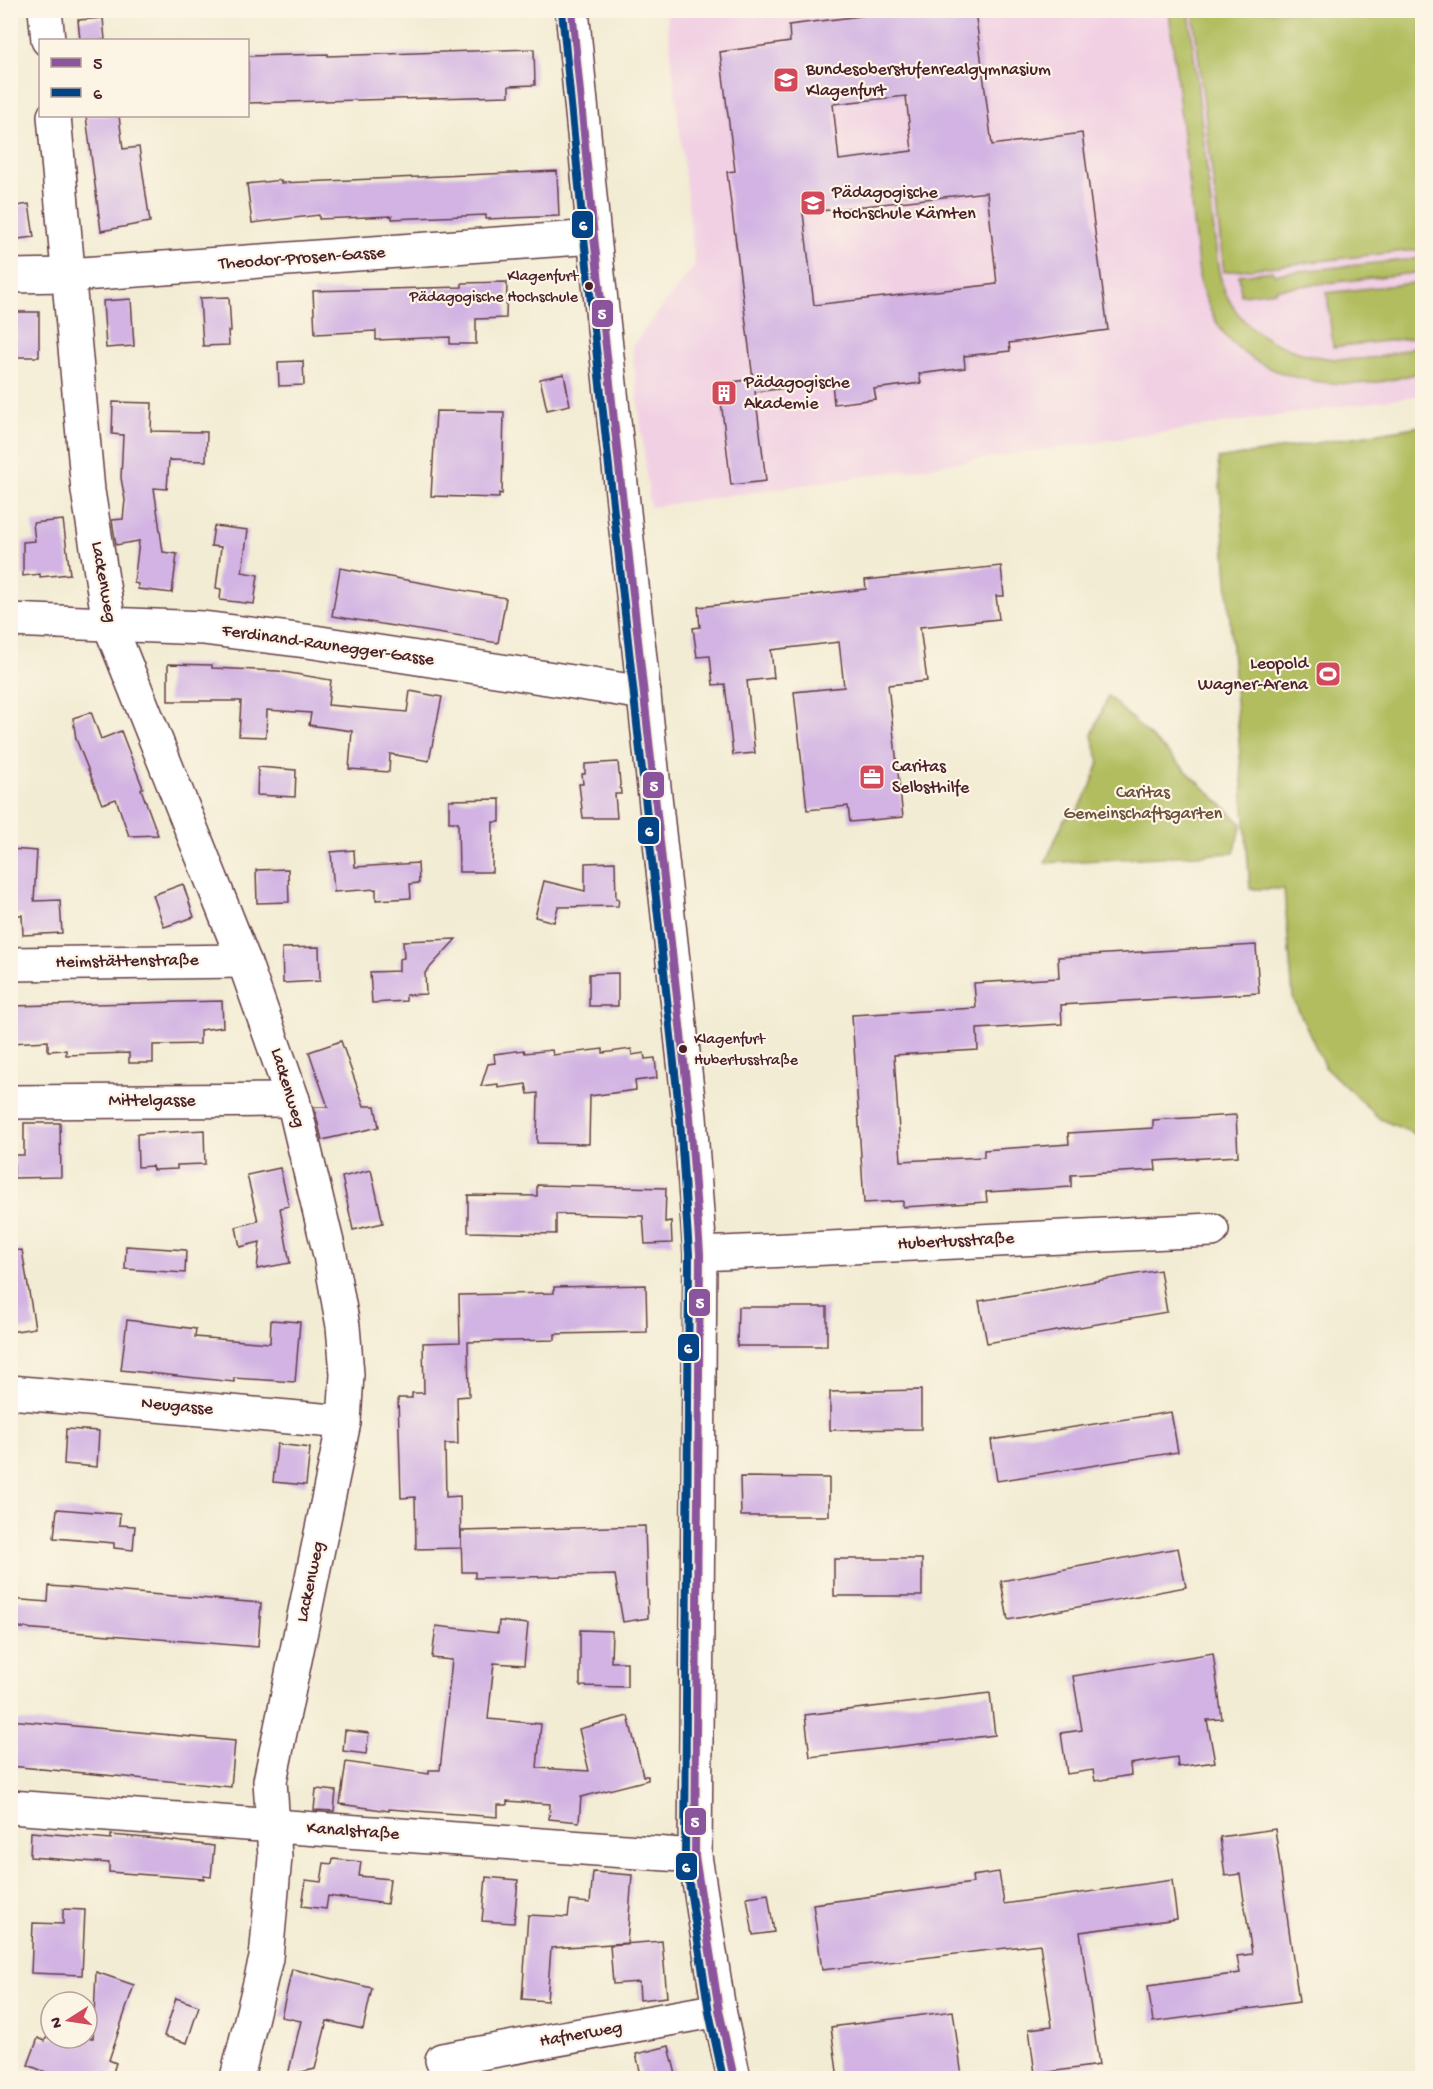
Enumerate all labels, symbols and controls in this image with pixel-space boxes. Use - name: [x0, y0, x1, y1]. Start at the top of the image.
- legend: [39, 39, 249, 117]
- text: 5: [93, 55, 102, 76]
- place label: Bundesoberstufenrealgymnasium Klagenfurt: [805, 60, 1051, 102]
- school or university icon: Bundesoberstufenrealgymnasium Klagenfurt: [771, 65, 801, 95]
- text: 6: [93, 85, 103, 106]
- place label: Pädagogische Hochschule Kärnten: [831, 183, 976, 225]
- school or university icon: Pädagogische Hochschule Kärnten: [798, 188, 828, 218]
- line badge: 6: [571, 210, 594, 239]
- text: 6: [579, 218, 588, 237]
- street label: Theodor-Prosen-Gasse: [217, 243, 387, 275]
- place label: Klagenfurt Pädagogische Hochschule: [408, 268, 579, 308]
- marker: Klagenfurt Pädagogische Hochschule: [583, 280, 595, 292]
- line badge: 5: [591, 299, 614, 328]
- text: 5: [598, 307, 607, 326]
- place label: Pädagogische Akademie: [743, 373, 851, 415]
- building icon: Pädagogische Akademie: [709, 378, 739, 408]
- street label: Lackenweg: [86, 540, 120, 624]
- street label: Ferdinand-Raunegger-Gasse: [220, 621, 436, 671]
- place label: Leopold Wagner-Arena: [1198, 654, 1309, 696]
- sports icon: Leopold Wagner-Arena: [1313, 659, 1343, 689]
- place label: Caritas Selbsthilfe: [892, 757, 970, 799]
- office icon: Caritas Selbsthilfe: [857, 762, 887, 792]
- line badge: 5: [642, 771, 665, 799]
- text: 5: [650, 779, 659, 798]
- park label: Caritas Gemeinschaftsgarten: [1064, 783, 1223, 825]
- line badge: 6: [637, 816, 660, 845]
- text: 6: [645, 824, 654, 843]
- street label: Heimstättenstraße: [55, 950, 200, 974]
- place label: Klagenfurt Hubertusstraße: [694, 1031, 799, 1071]
- marker: Klagenfurt Hubertusstraße: [677, 1043, 689, 1055]
- street label: Lackenweg: [265, 1046, 309, 1130]
- street label: Mittelgasse: [108, 1091, 196, 1112]
- street label: Hubertusstraße: [897, 1228, 1016, 1256]
- line badge: 5: [688, 1288, 711, 1317]
- text: 5: [696, 1296, 705, 1315]
- line badge: 6: [677, 1333, 700, 1362]
- text: 6: [684, 1341, 693, 1360]
- street label: Neugasse: [140, 1393, 215, 1421]
- street label: Lackenweg: [292, 1540, 330, 1624]
- line badge: 5: [684, 1807, 707, 1836]
- text: 5: [691, 1815, 700, 1834]
- street label: Kanalstraße: [306, 1818, 401, 1846]
- line badge: 6: [675, 1852, 698, 1881]
- text: 6: [682, 1860, 691, 1879]
- north arrow: [39, 1990, 99, 2050]
- text: N: [47, 2015, 68, 2029]
- street label: Hafnerweg: [538, 2017, 624, 2053]

